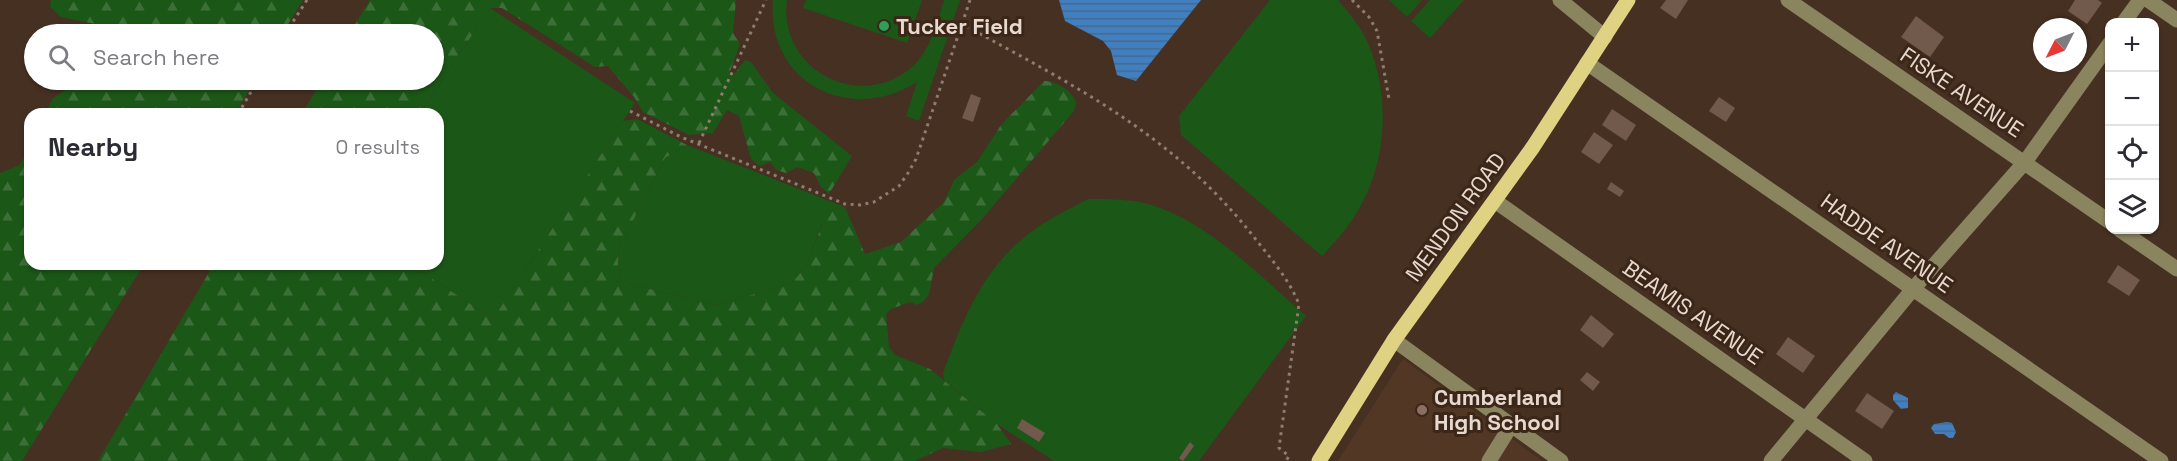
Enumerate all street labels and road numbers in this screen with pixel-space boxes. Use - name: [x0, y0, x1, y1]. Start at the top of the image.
- street label: FISKE AVENUE: [1895, 41, 2029, 143]
- street label: MENDON ROAD: [1399, 147, 1511, 287]
- street label: HADDE AVENUE: [1815, 187, 1959, 299]
- street label: BEAMIS AVENUE: [1618, 253, 1768, 371]

